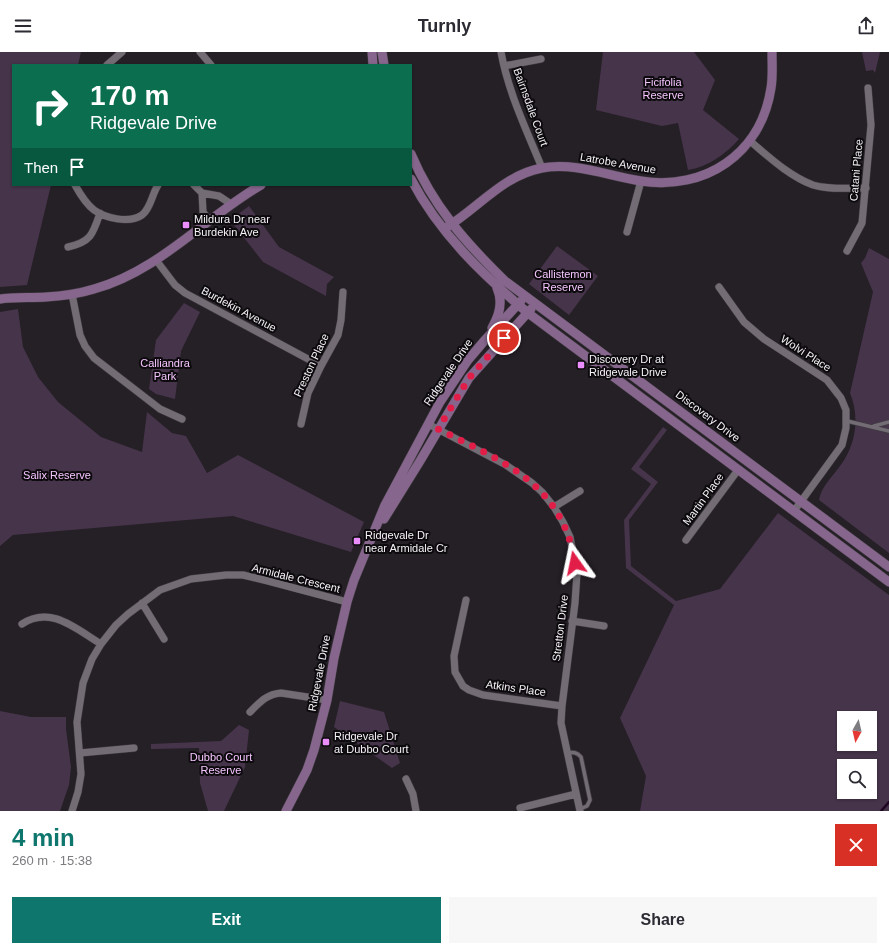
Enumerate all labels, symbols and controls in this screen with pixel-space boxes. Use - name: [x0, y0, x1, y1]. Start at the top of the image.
- icon: menu: [12, 15, 34, 37]
- icon: share: [855, 15, 877, 37]
- text: Turnly: [418, 16, 471, 36]
- street label: Bairnsdale Court: [511, 66, 551, 148]
- park label: Ficifolia Reserve: [643, 76, 683, 101]
- icon: right: [24, 80, 76, 132]
- text: 170 m: [90, 80, 169, 111]
- text: Ridgevale Drive: [90, 113, 217, 133]
- street label: Catani Place: [847, 138, 865, 202]
- street label: Latrobe Avenue: [579, 150, 657, 176]
- icon: arrive: [66, 156, 88, 178]
- text: Then: [24, 159, 58, 176]
- place label: Mildura Dr near Burdekin Ave: [194, 213, 270, 238]
- marker: Mildura Dr near Burdekin Ave: [181, 220, 191, 230]
- park label: Callistemon Reserve: [534, 268, 592, 293]
- street label: Burdekin Avenue: [200, 284, 278, 334]
- pin: [487, 321, 521, 355]
- icon: arrive: [493, 327, 515, 349]
- street label: Preston Place: [291, 331, 331, 399]
- street label: Wolvi Place: [779, 332, 833, 374]
- street label: Ridgevale Drive: [421, 336, 475, 408]
- place label: Discovery Dr at Ridgevale Drive: [589, 353, 667, 378]
- park label: Calliandra Park: [140, 357, 191, 382]
- marker: Discovery Dr at Ridgevale Drive: [576, 360, 586, 370]
- street label: Discovery Drive: [674, 388, 742, 444]
- park label: Salix Reserve: [23, 469, 91, 481]
- street label: Martin Place: [680, 471, 726, 527]
- place label: Ridgevale Dr near Armidale Cr: [365, 529, 448, 554]
- marker: Ridgevale Dr near Armidale Cr: [352, 536, 362, 546]
- position arrow: [554, 542, 596, 584]
- street label: Armidale Crescent: [251, 561, 341, 595]
- street label: Stretton Drive: [550, 594, 570, 662]
- street label: Ridgevale Drive: [306, 634, 332, 712]
- street label: Atkins Place: [485, 678, 547, 698]
- north arrow: [837, 711, 877, 751]
- map controls: [837, 711, 877, 799]
- place label: Ridgevale Dr at Dubbo Court: [334, 730, 409, 755]
- marker: Ridgevale Dr at Dubbo Court: [321, 737, 331, 747]
- park label: Dubbo Court Reserve: [190, 751, 252, 776]
- button: search: [837, 759, 877, 799]
- text: 4 min: [12, 824, 75, 851]
- button: close: [835, 824, 877, 866]
- text: 260 m · 15:38: [12, 853, 92, 868]
- button: Exit: [12, 897, 441, 943]
- button: Share: [449, 897, 877, 943]

